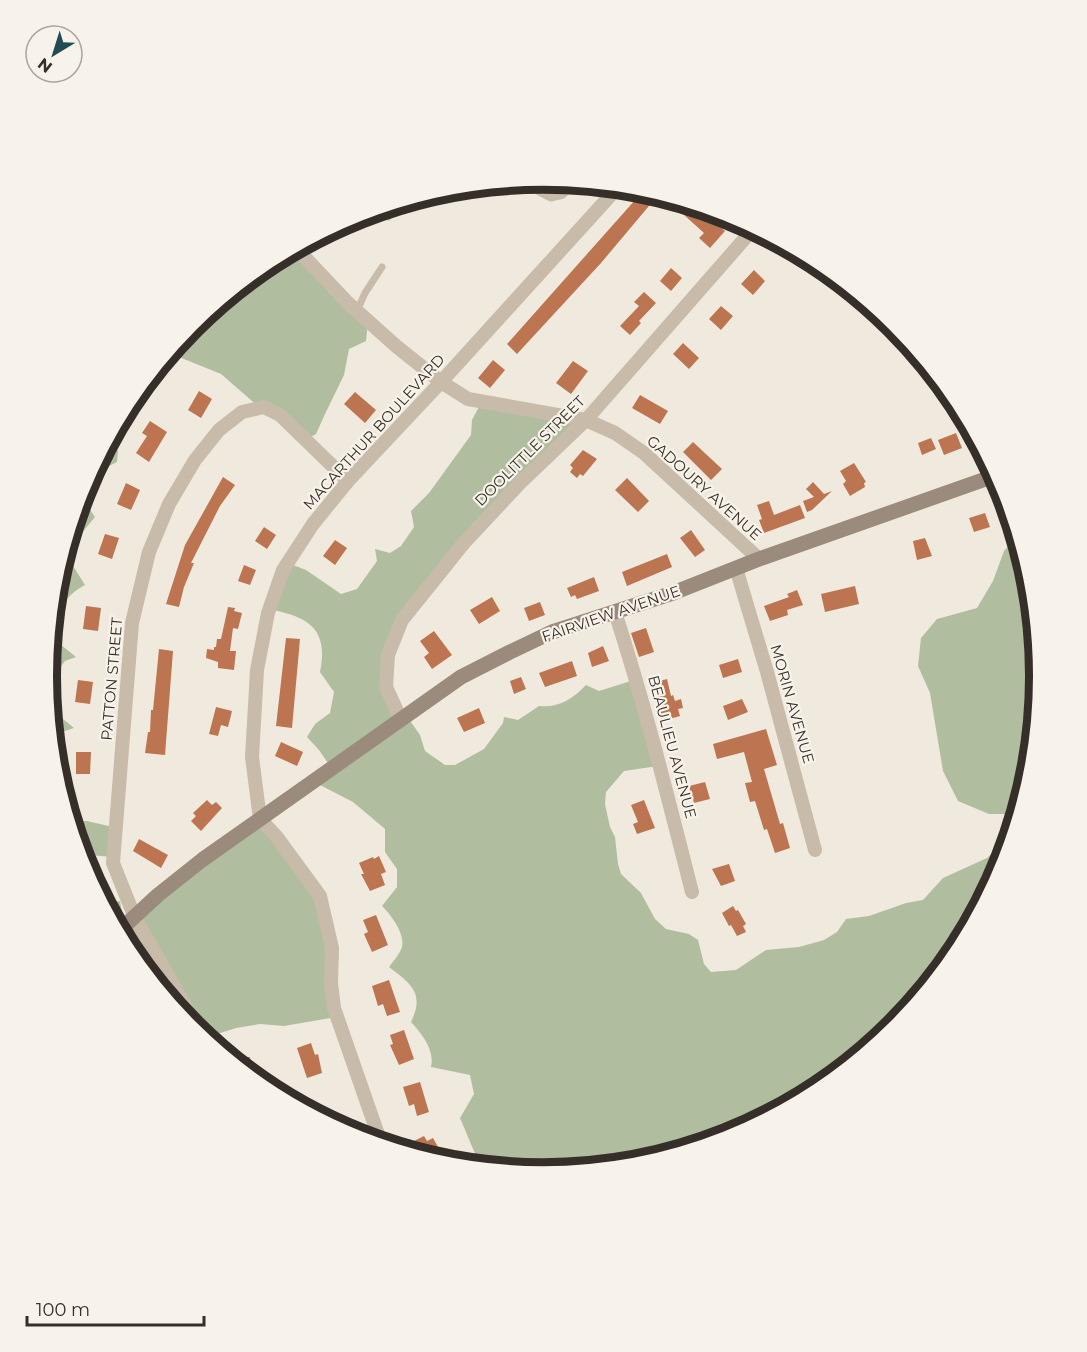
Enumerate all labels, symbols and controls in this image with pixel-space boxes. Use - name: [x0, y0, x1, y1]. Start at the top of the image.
- north arrow: [24, 24, 84, 84]
- text: N: [34, 54, 56, 77]
- street label: MACARTHUR BOULEVARD: [299, 350, 448, 513]
- street label: DOOLITTLE STREET: [470, 391, 589, 510]
- street label: GADOURY AVENUE: [643, 431, 766, 544]
- street label: FAIRVIEW AVENUE: [539, 581, 682, 646]
- street label: PATTON STREET: [97, 616, 126, 741]
- street label: MORIN AVENUE: [766, 642, 819, 766]
- street label: BEAULIEU AVENUE: [644, 673, 701, 821]
- scale bar: [27, 1289, 204, 1327]
- text: 100 m: [36, 1299, 90, 1321]

